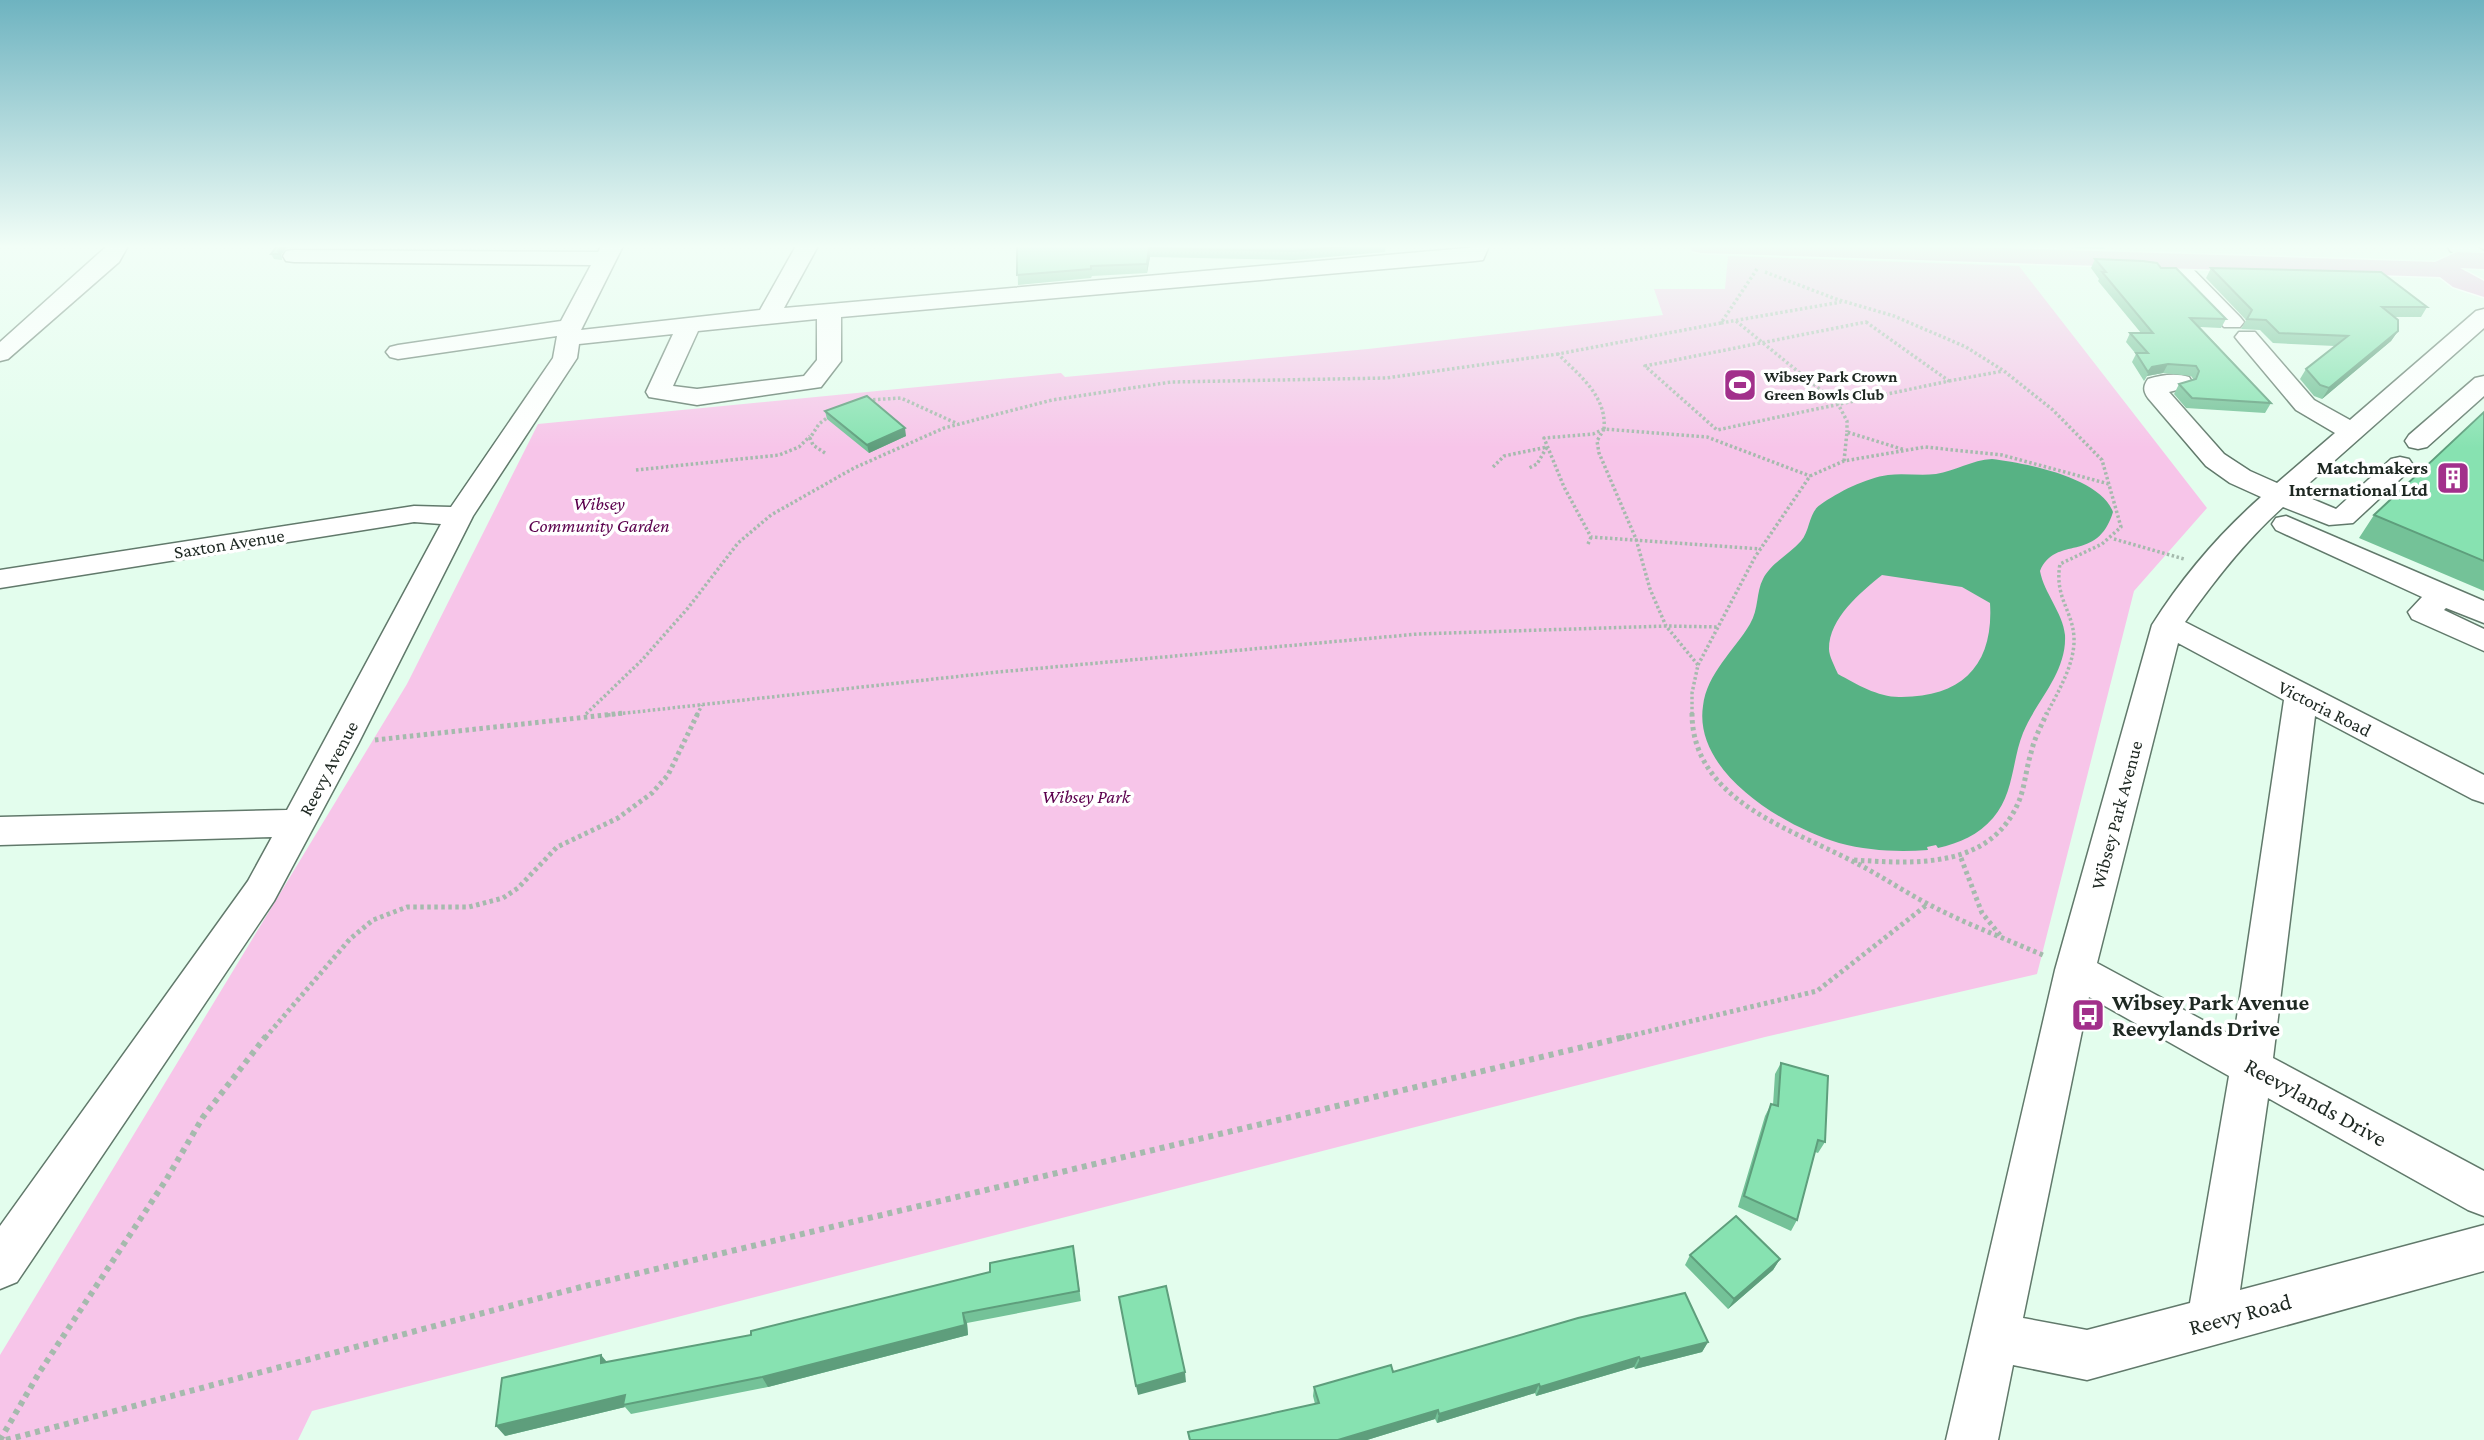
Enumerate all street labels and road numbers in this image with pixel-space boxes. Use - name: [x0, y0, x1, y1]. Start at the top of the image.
- street label: Saxton Avenue: [172, 524, 286, 563]
- street label: Victoria Road: [2275, 676, 2375, 741]
- street label: Reevy Avenue: [295, 717, 362, 819]
- street label: Wibsey Park Avenue: [2087, 738, 2146, 892]
- street label: Reevylands Drive: [2240, 1052, 2392, 1152]
- street label: Reevy Road: [2186, 1288, 2294, 1340]

